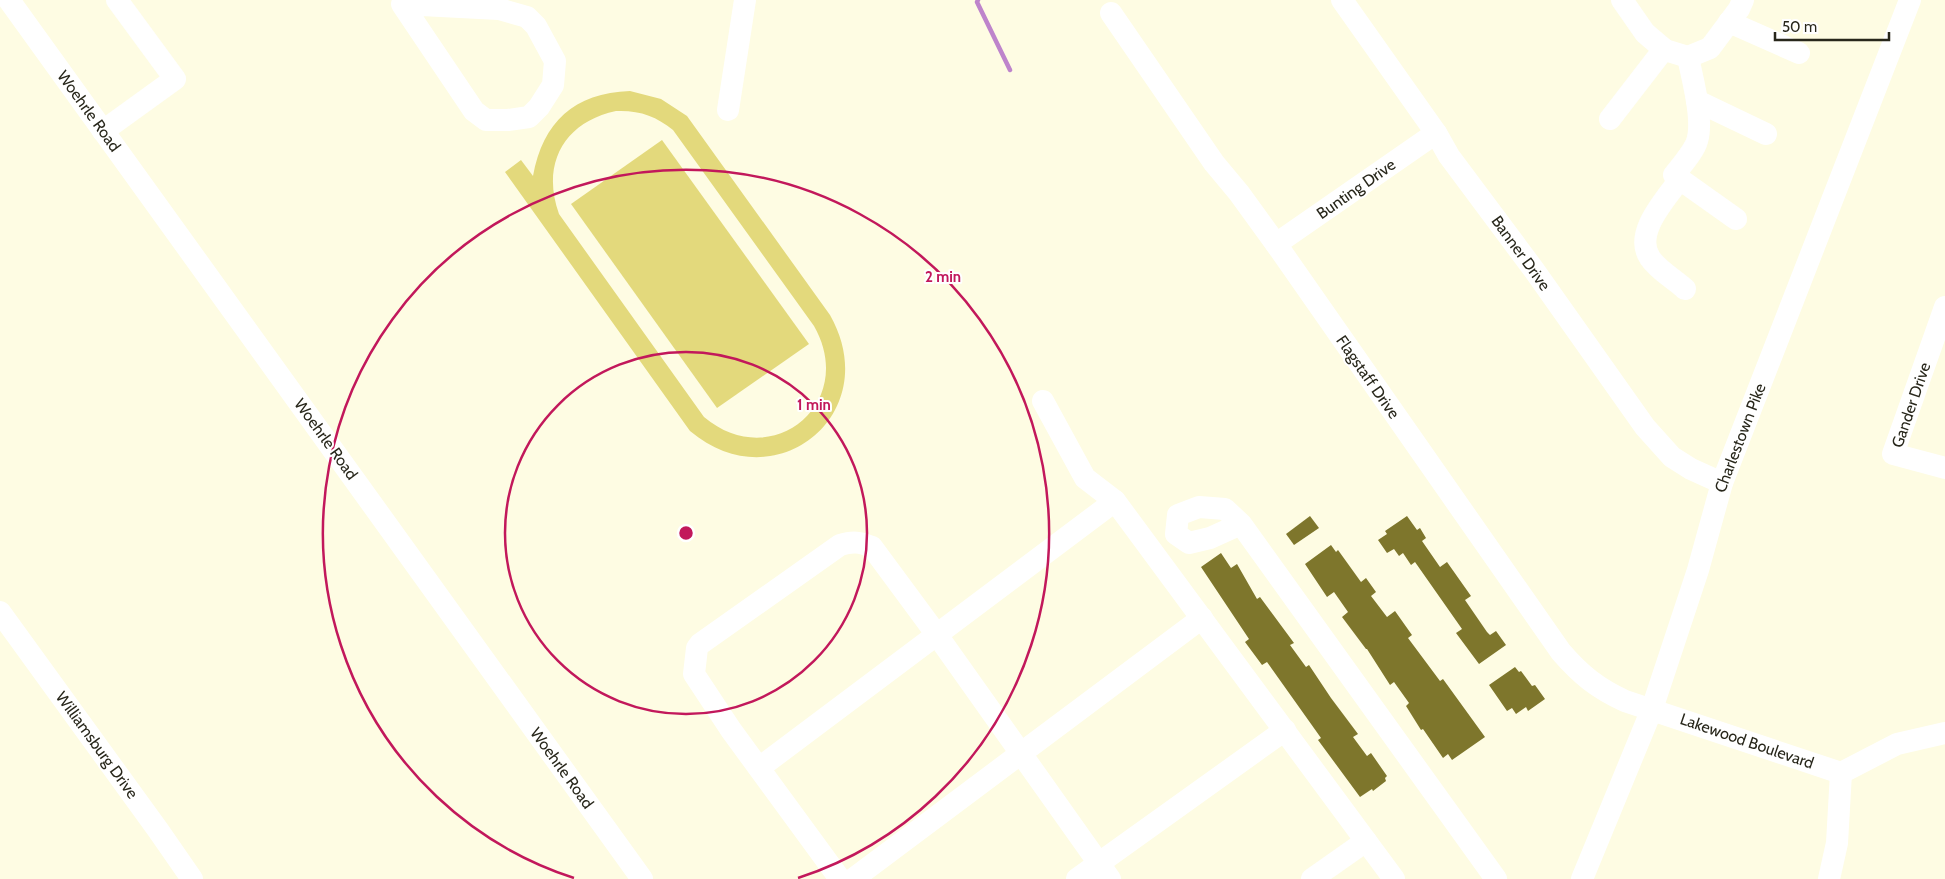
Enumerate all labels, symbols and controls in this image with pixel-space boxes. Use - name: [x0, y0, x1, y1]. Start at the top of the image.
- scale bar: [1775, 10, 1889, 42]
- text: 50 m: [1782, 18, 1817, 36]
- street label: Woehrle Road: [53, 67, 125, 155]
- street label: Bunting Drive: [1313, 155, 1399, 223]
- street label: Banner Drive: [1487, 212, 1555, 294]
- text: 2 min: [925, 268, 961, 286]
- street label: Flagstaff Drive: [1332, 332, 1404, 422]
- street label: Gander Drive: [1888, 360, 1934, 450]
- street label: Charlestown Pike: [1710, 381, 1770, 495]
- street label: Woehrle Road: [290, 395, 362, 483]
- text: 1 min: [797, 396, 831, 414]
- centre of rings: [677, 524, 695, 542]
- street label: Williamsburg Drive: [52, 688, 142, 802]
- street label: Lakewood Boulevard: [1678, 709, 1816, 773]
- street label: Woehrle Road: [526, 724, 598, 812]

